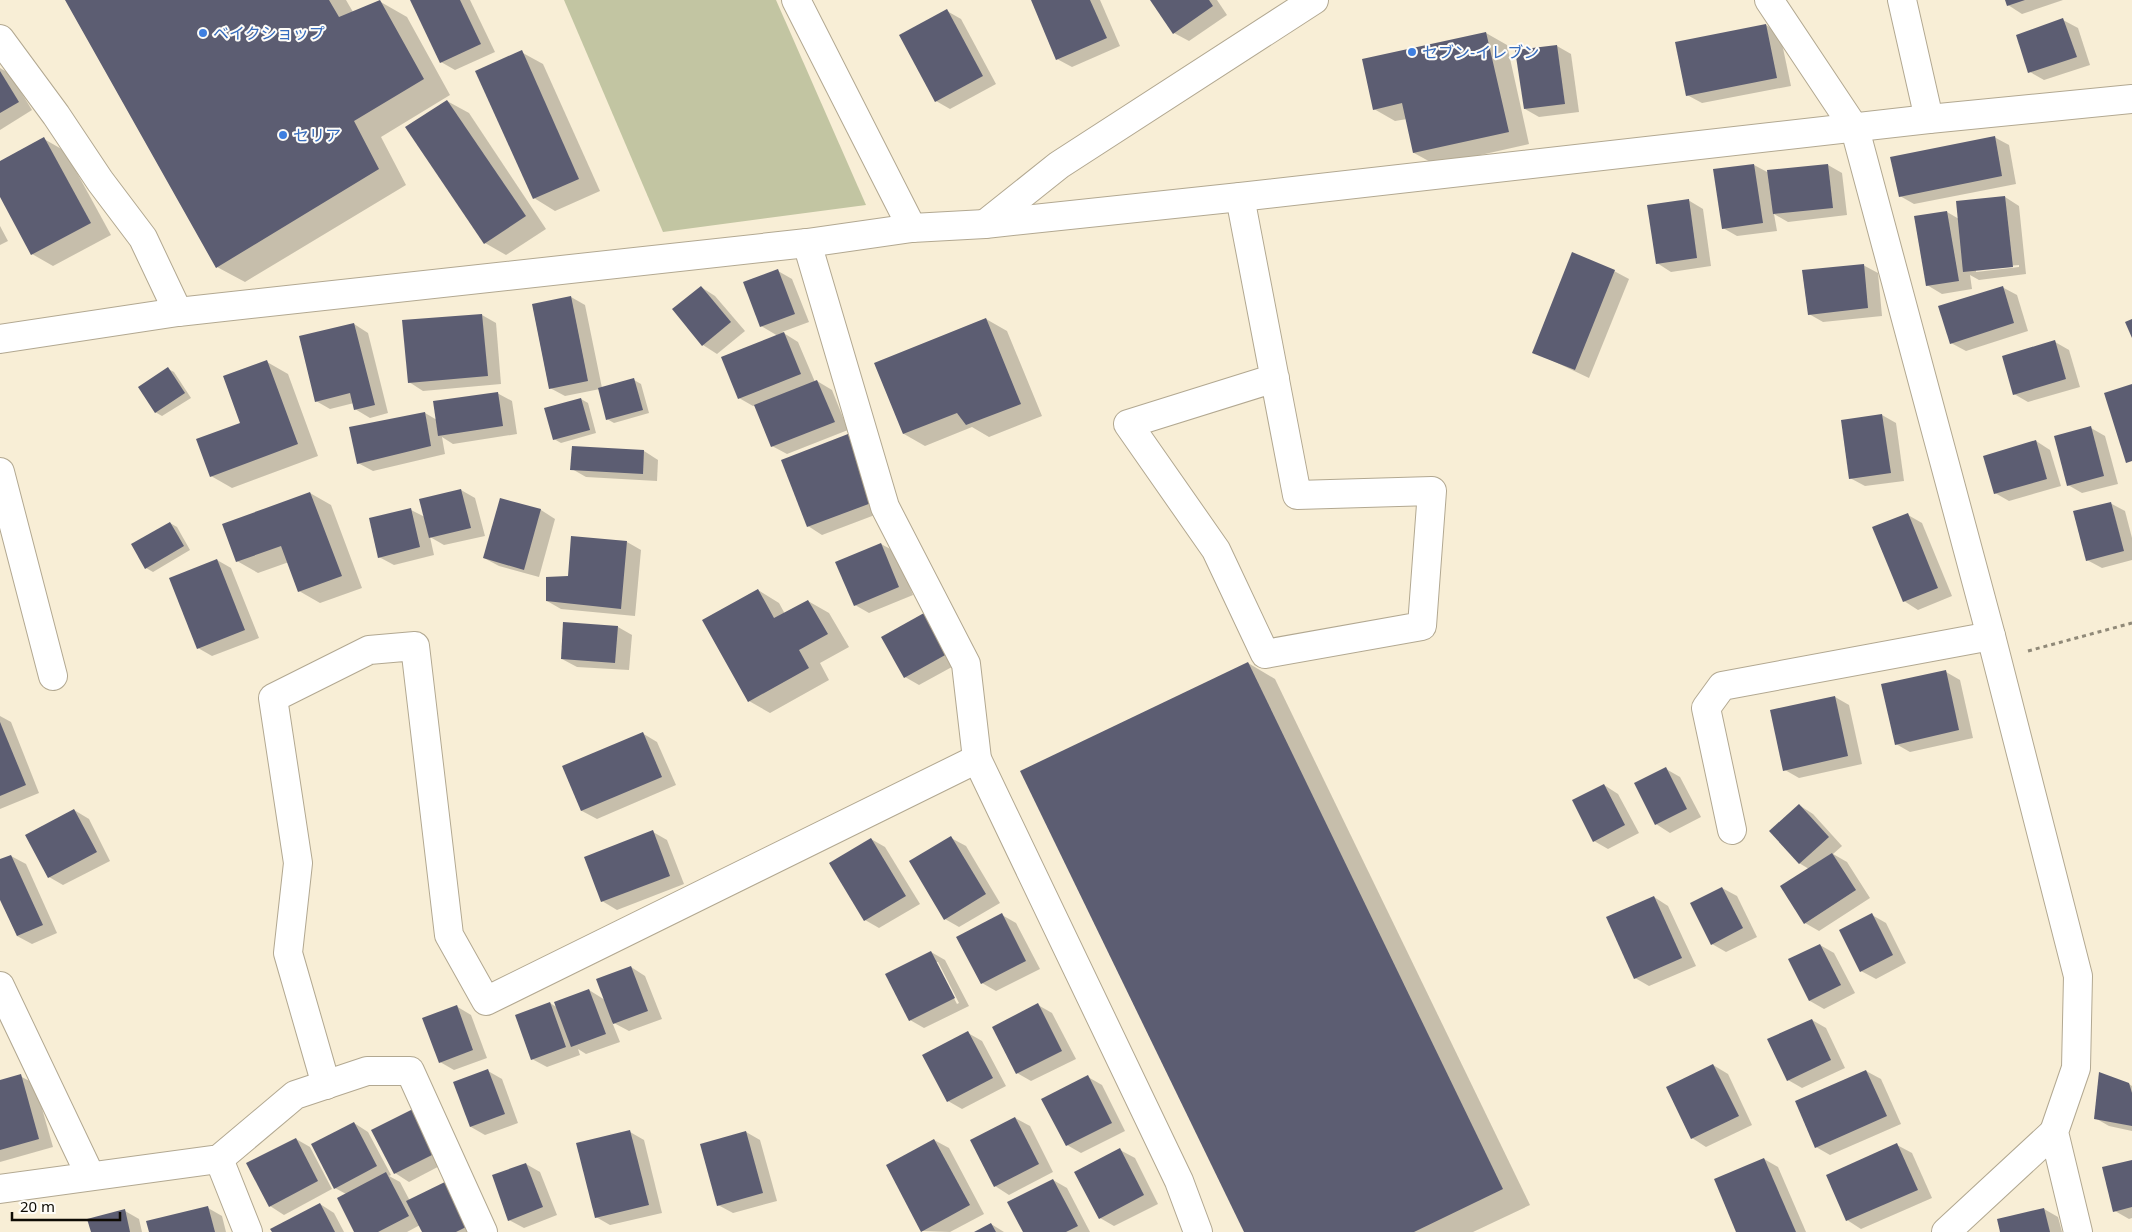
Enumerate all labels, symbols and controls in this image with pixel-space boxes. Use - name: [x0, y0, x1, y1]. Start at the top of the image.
- place label: ベイクショップ: [213, 22, 325, 44]
- marker: ベイクショップ: [197, 27, 209, 39]
- place label: セブン-イレブン: [1422, 41, 1539, 63]
- marker: セブン-イレブン: [1406, 46, 1418, 58]
- place label: セリア: [293, 124, 341, 146]
- marker: セリア: [277, 129, 289, 141]
- scale bar: [12, 1190, 120, 1222]
- text: 20 m: [20, 1196, 55, 1216]

